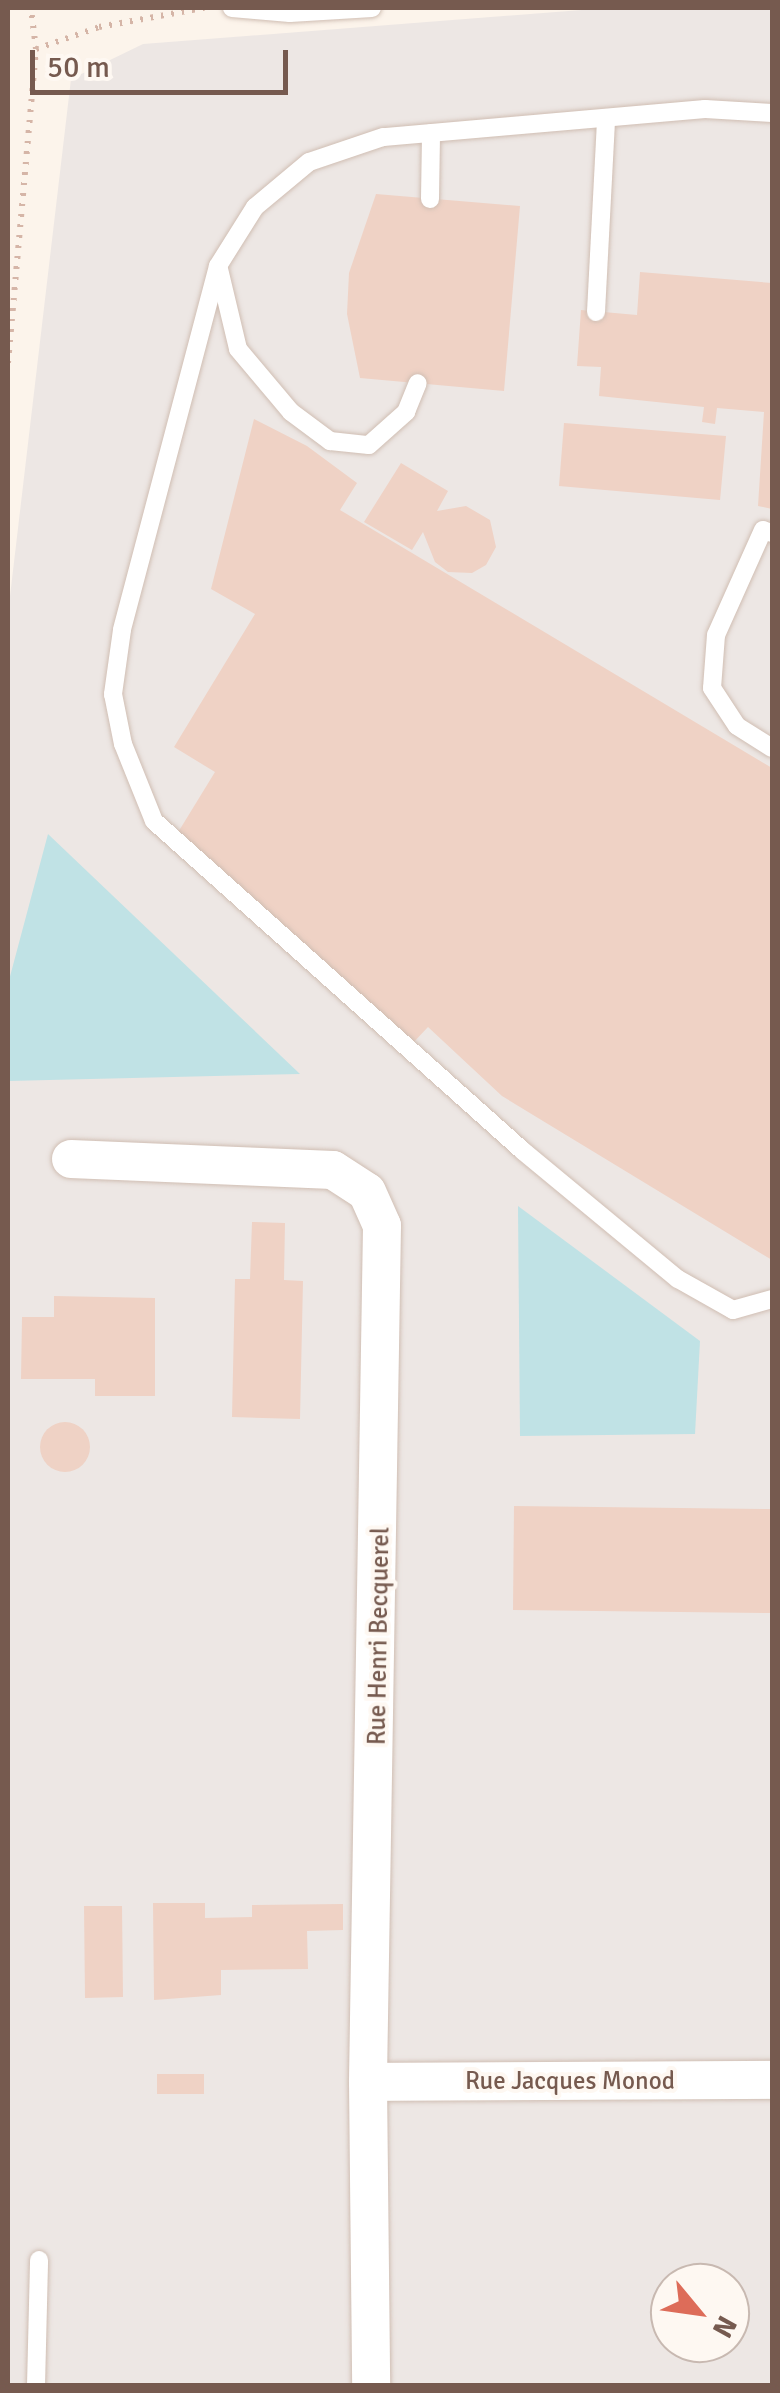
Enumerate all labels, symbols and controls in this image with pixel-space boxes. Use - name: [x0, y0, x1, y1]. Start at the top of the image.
- scale bar: [35, 30, 292, 92]
- text: 50 m: [47, 49, 110, 86]
- street label: Rue Henri Becquerel: [362, 1527, 396, 1745]
- street label: Rue Jacques Monod: [465, 2066, 675, 2096]
- north arrow: [650, 2263, 750, 2363]
- text: N: [705, 2310, 744, 2343]

